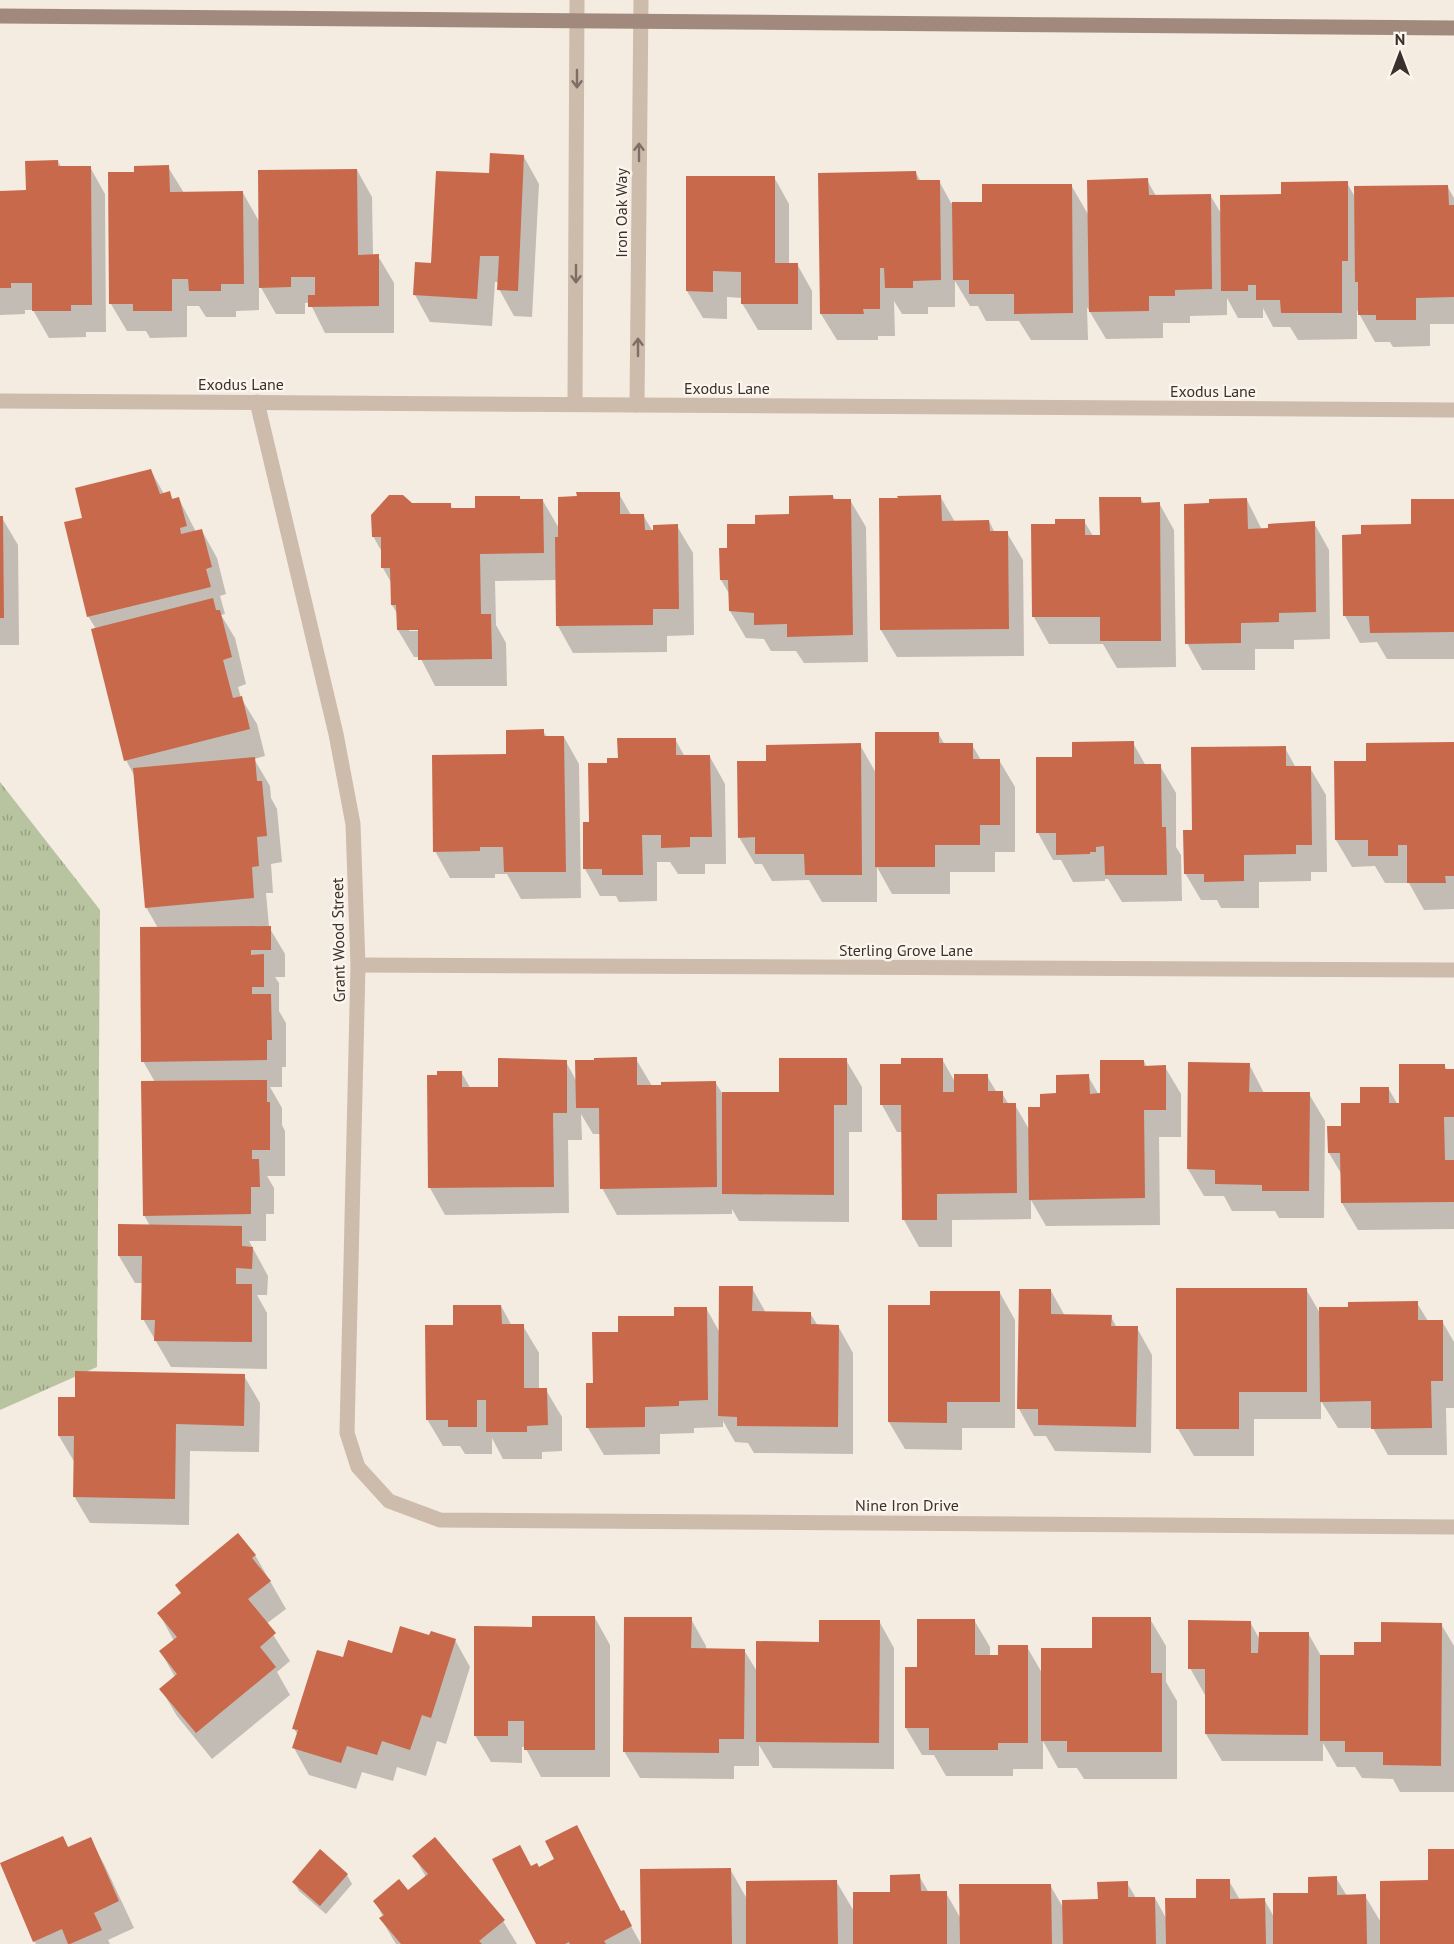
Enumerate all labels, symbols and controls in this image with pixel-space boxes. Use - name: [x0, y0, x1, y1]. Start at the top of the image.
- north arrow: [1370, 24, 1430, 84]
- text: N: [1395, 29, 1405, 49]
- one-way arrow: [571, 69, 583, 89]
- one-way arrow: [633, 142, 645, 162]
- street label: Iron Oak Way: [611, 168, 631, 258]
- one-way arrow: [570, 264, 582, 284]
- one-way arrow: [632, 337, 644, 357]
- street label: Exodus Lane: [198, 374, 284, 394]
- street label: Exodus Lane: [684, 378, 770, 398]
- street label: Exodus Lane: [1170, 381, 1256, 401]
- street label: Grant Wood Street: [327, 877, 349, 1003]
- street label: Sterling Grove Lane: [839, 940, 973, 960]
- street label: Nine Iron Drive: [855, 1495, 959, 1515]

